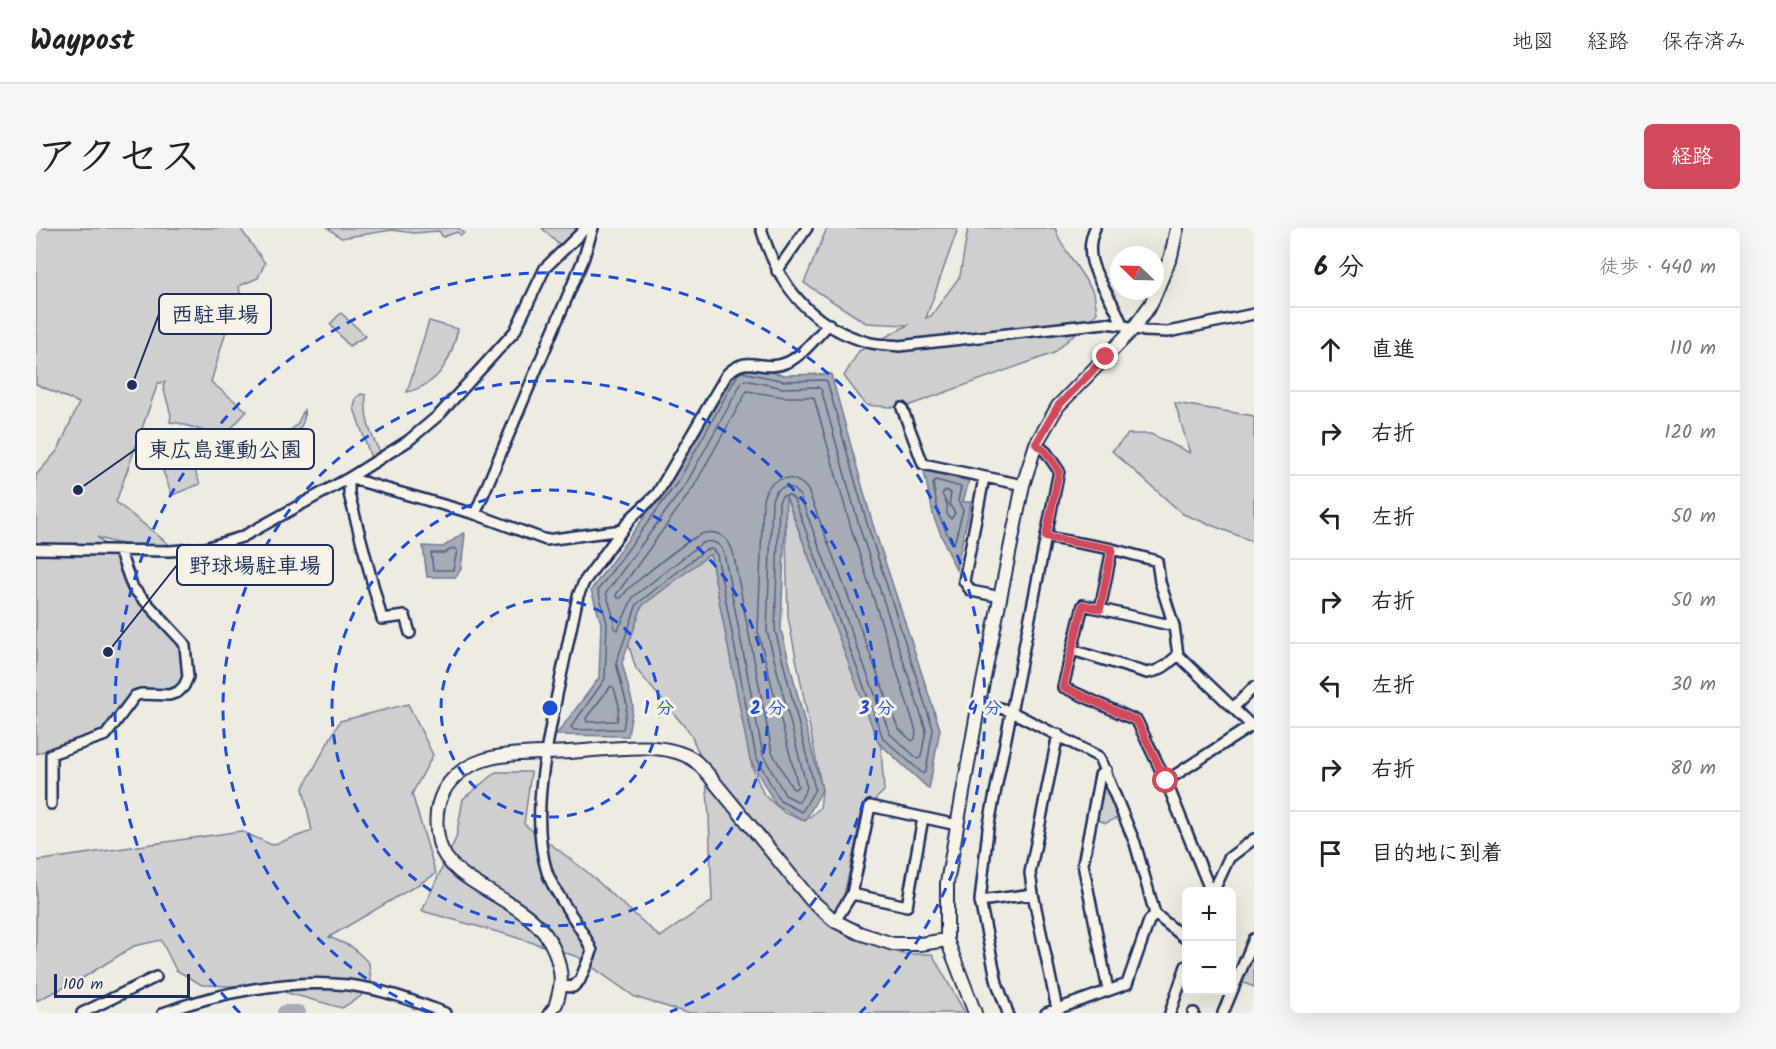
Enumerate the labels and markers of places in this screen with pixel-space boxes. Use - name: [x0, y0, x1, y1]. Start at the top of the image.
- callout: 西駐車場: [159, 294, 271, 334]
- callout: 東広島運動公園: [136, 429, 314, 469]
- callout: 野球場駐車場: [177, 545, 333, 585]
- centre of rings: [540, 698, 560, 718]

